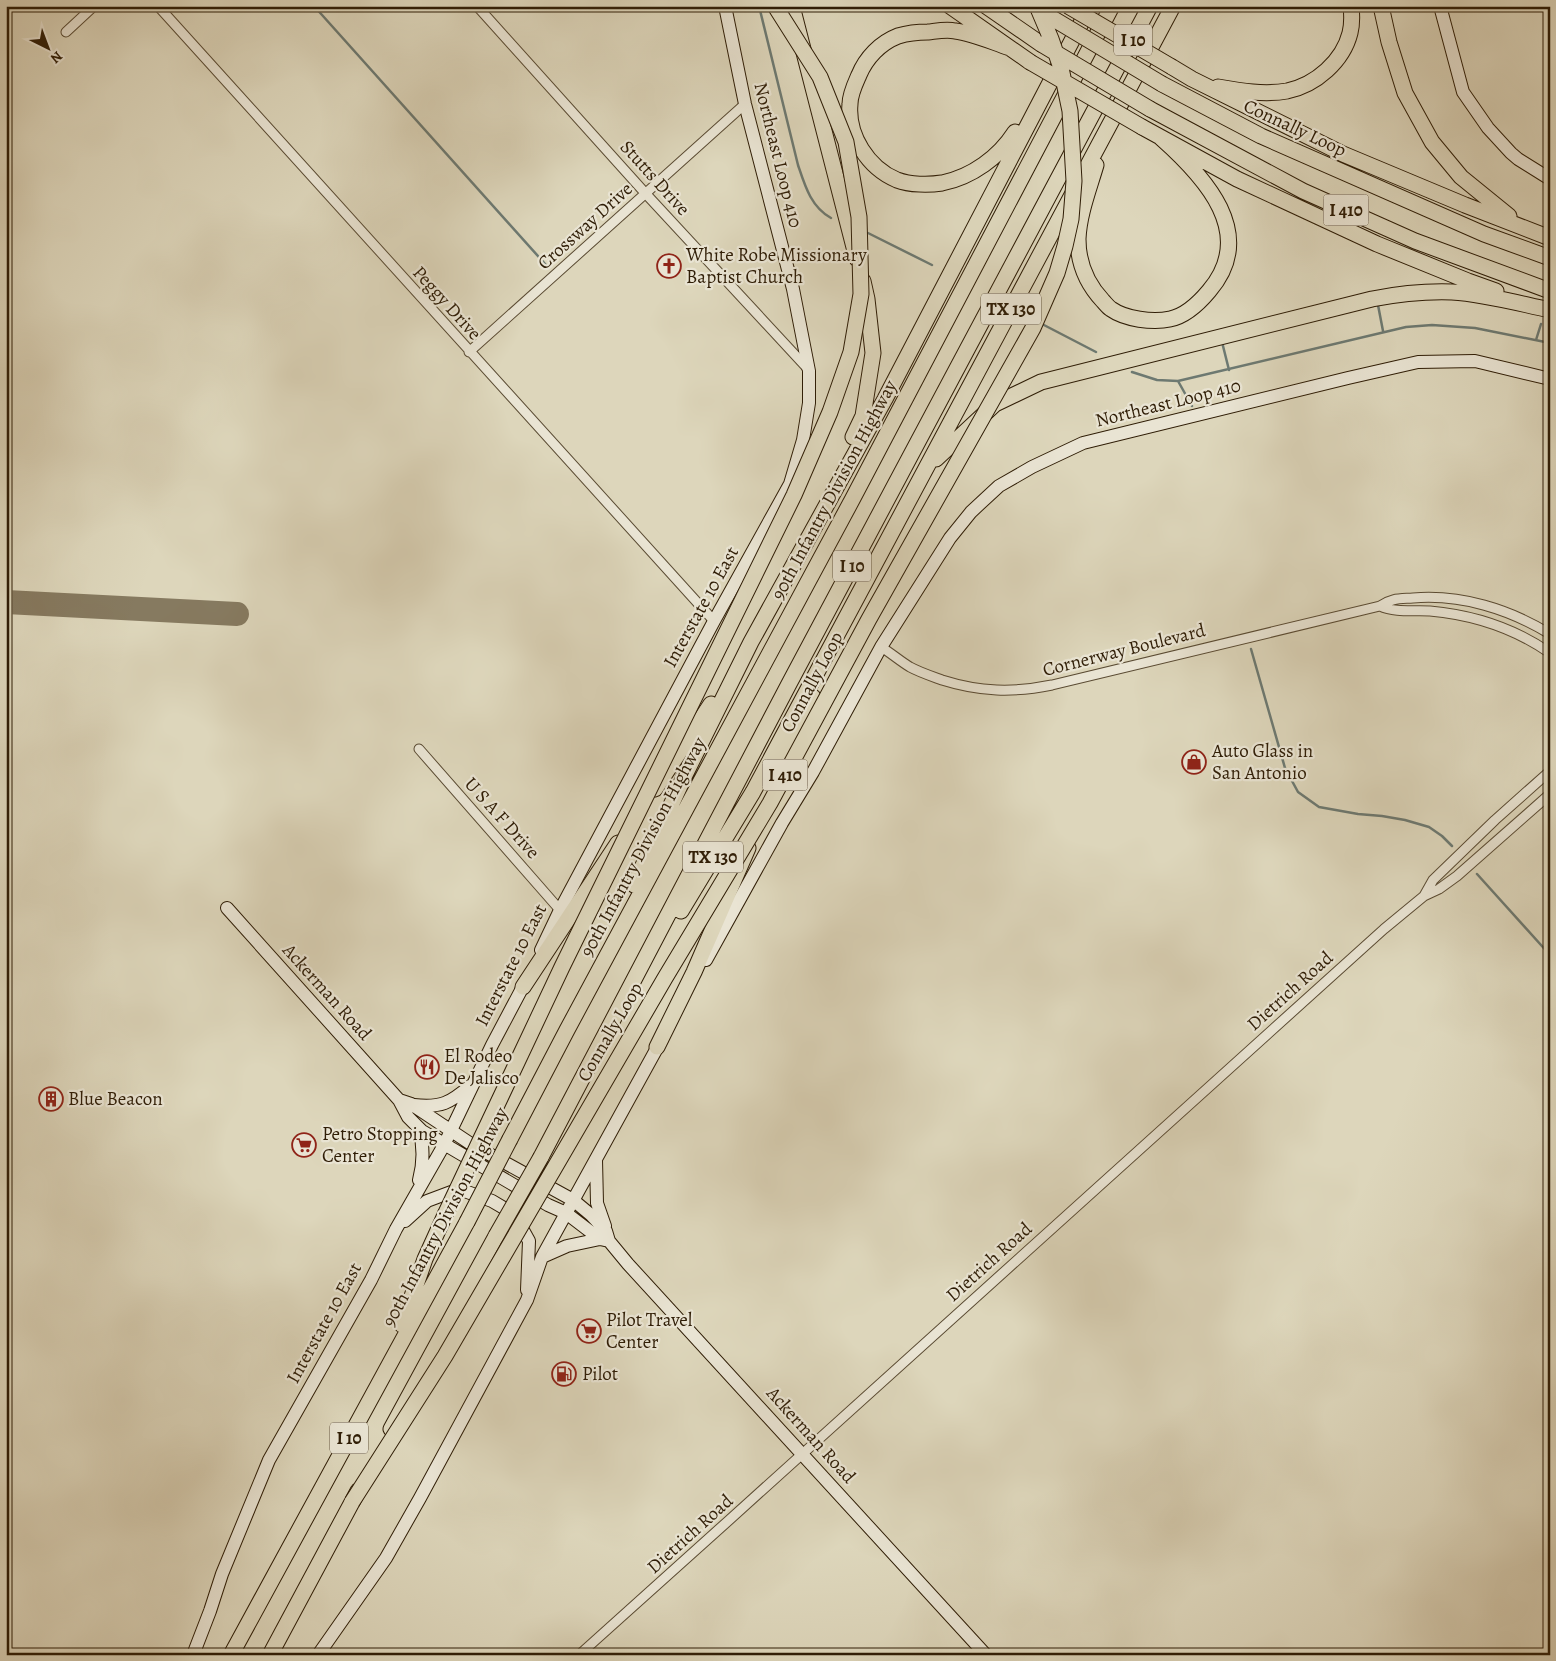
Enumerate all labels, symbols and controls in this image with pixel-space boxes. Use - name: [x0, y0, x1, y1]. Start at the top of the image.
- north arrow: [22, 22, 72, 72]
- road number: I 10: [1114, 24, 1152, 56]
- text: N: [46, 47, 67, 68]
- street label: Northeast Loop 410: [747, 80, 809, 230]
- street label: Connally Loop: [1239, 93, 1351, 163]
- street label: Stutts Drive: [614, 135, 696, 221]
- street label: Crossway Drive: [532, 176, 638, 276]
- road number: I 410: [1324, 194, 1368, 226]
- place label: White Robe Missionary Baptist Church: [685, 242, 867, 290]
- church icon: White Robe Missionary Baptist Church: [656, 253, 682, 279]
- street label: Peggy Drive: [407, 260, 487, 346]
- road number: TX 130: [981, 294, 1041, 324]
- street label: Northeast Loop 410: [1093, 372, 1243, 434]
- street label: 90th Infantry Division Highway: [765, 375, 903, 604]
- street label: Interstate 10 East: [657, 542, 745, 672]
- road number: I 10: [833, 550, 871, 582]
- street label: Cornerway Boulevard: [1040, 617, 1209, 683]
- street label: Connally Loop: [775, 627, 849, 737]
- street label: 90th Infantry Division Highway: [574, 732, 712, 961]
- place label: Auto Glass in San Antonio: [1211, 738, 1313, 786]
- shop icon: Auto Glass in San Antonio: [1181, 749, 1207, 775]
- road number: I 410: [762, 760, 808, 790]
- street label: U S A F Drive: [458, 772, 546, 864]
- road number: TX 130: [683, 842, 743, 872]
- street label: Interstate 10 East: [469, 899, 553, 1031]
- street label: Ackerman Road: [276, 937, 378, 1047]
- street label: Dietrich Road: [1241, 945, 1339, 1037]
- street label: Connally Loop: [571, 978, 649, 1086]
- place label: El Rodeo De Jalisco: [444, 1043, 519, 1091]
- restaurant icon: El Rodeo De Jalisco: [414, 1054, 440, 1080]
- building icon: Blue Beacon: [38, 1086, 64, 1112]
- place label: Blue Beacon: [68, 1086, 163, 1112]
- street label: 90th Infantry Division Highway: [376, 1102, 514, 1331]
- place label: Petro Stopping Center: [322, 1121, 438, 1169]
- supermarket icon: Petro Stopping Center: [291, 1132, 317, 1158]
- street label: Dietrich Road: [940, 1216, 1038, 1308]
- street label: Interstate 10 East: [280, 1258, 368, 1388]
- place label: Pilot Travel Center: [606, 1307, 693, 1355]
- supermarket icon: Pilot Travel Center: [576, 1318, 602, 1344]
- fuel station icon: Pilot: [551, 1361, 577, 1387]
- place label: Pilot: [582, 1361, 618, 1387]
- street label: Ackerman Road: [760, 1380, 862, 1490]
- road number: I 10: [330, 1422, 368, 1454]
- street label: Dietrich Road: [641, 1488, 739, 1580]

